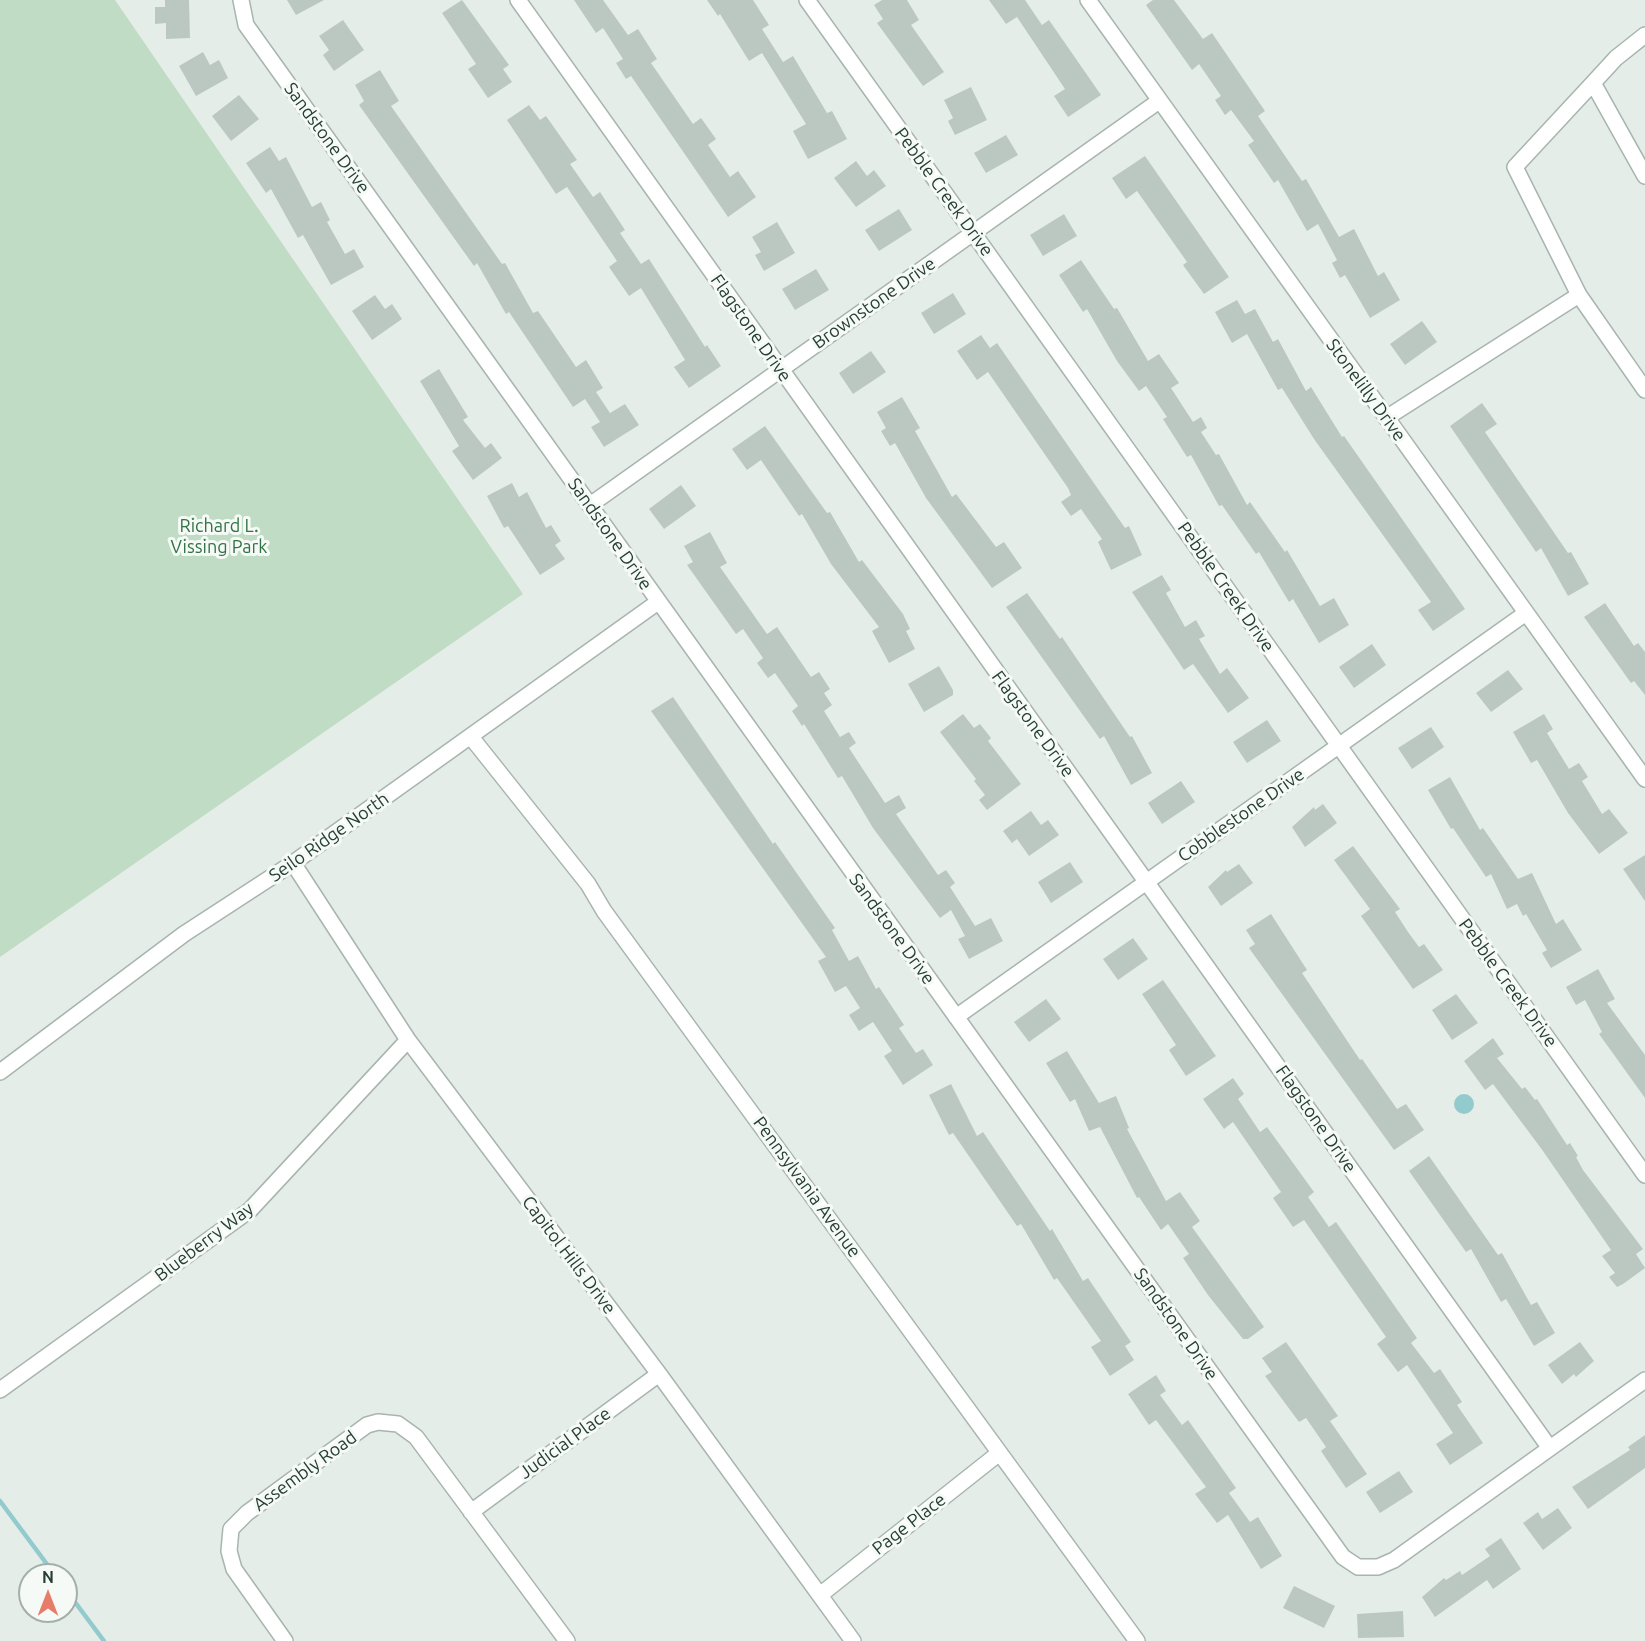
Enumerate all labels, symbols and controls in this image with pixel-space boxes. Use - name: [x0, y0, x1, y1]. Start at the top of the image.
- street label: Sandstone Drive: [280, 78, 374, 198]
- street label: Pebble Creek Drive: [890, 124, 998, 260]
- street label: Brownstone Drive: [808, 252, 940, 354]
- street label: Flagstone Drive: [706, 270, 796, 386]
- street label: Stonelilly Drive: [1322, 335, 1410, 445]
- street label: Sandstone Drive: [563, 474, 657, 594]
- park label: Richard L. Vissing Park: [171, 515, 267, 558]
- street label: Pebble Creek Drive: [1173, 518, 1279, 656]
- street label: Flagstone Drive: [987, 667, 1079, 781]
- street label: Cobblestone Drive: [1174, 763, 1308, 867]
- street label: Seilo Ridge North: [265, 788, 393, 886]
- street label: Sandstone Drive: [845, 869, 939, 989]
- street label: Pebble Creek Drive: [1454, 915, 1562, 1051]
- street label: Flagstone Drive: [1271, 1061, 1361, 1177]
- street label: Pennsylvania Avenue: [749, 1112, 865, 1262]
- street label: Capitol Hills Drive: [518, 1192, 620, 1318]
- street label: Blueberry Way: [150, 1198, 258, 1286]
- street label: Sandstone Drive: [1129, 1264, 1223, 1384]
- street label: Judicial Place: [515, 1403, 615, 1483]
- street label: Assembly Road: [249, 1426, 361, 1516]
- street label: Page Place: [868, 1489, 950, 1559]
- north arrow: [18, 1563, 78, 1623]
- text: N: [42, 1568, 54, 1586]

